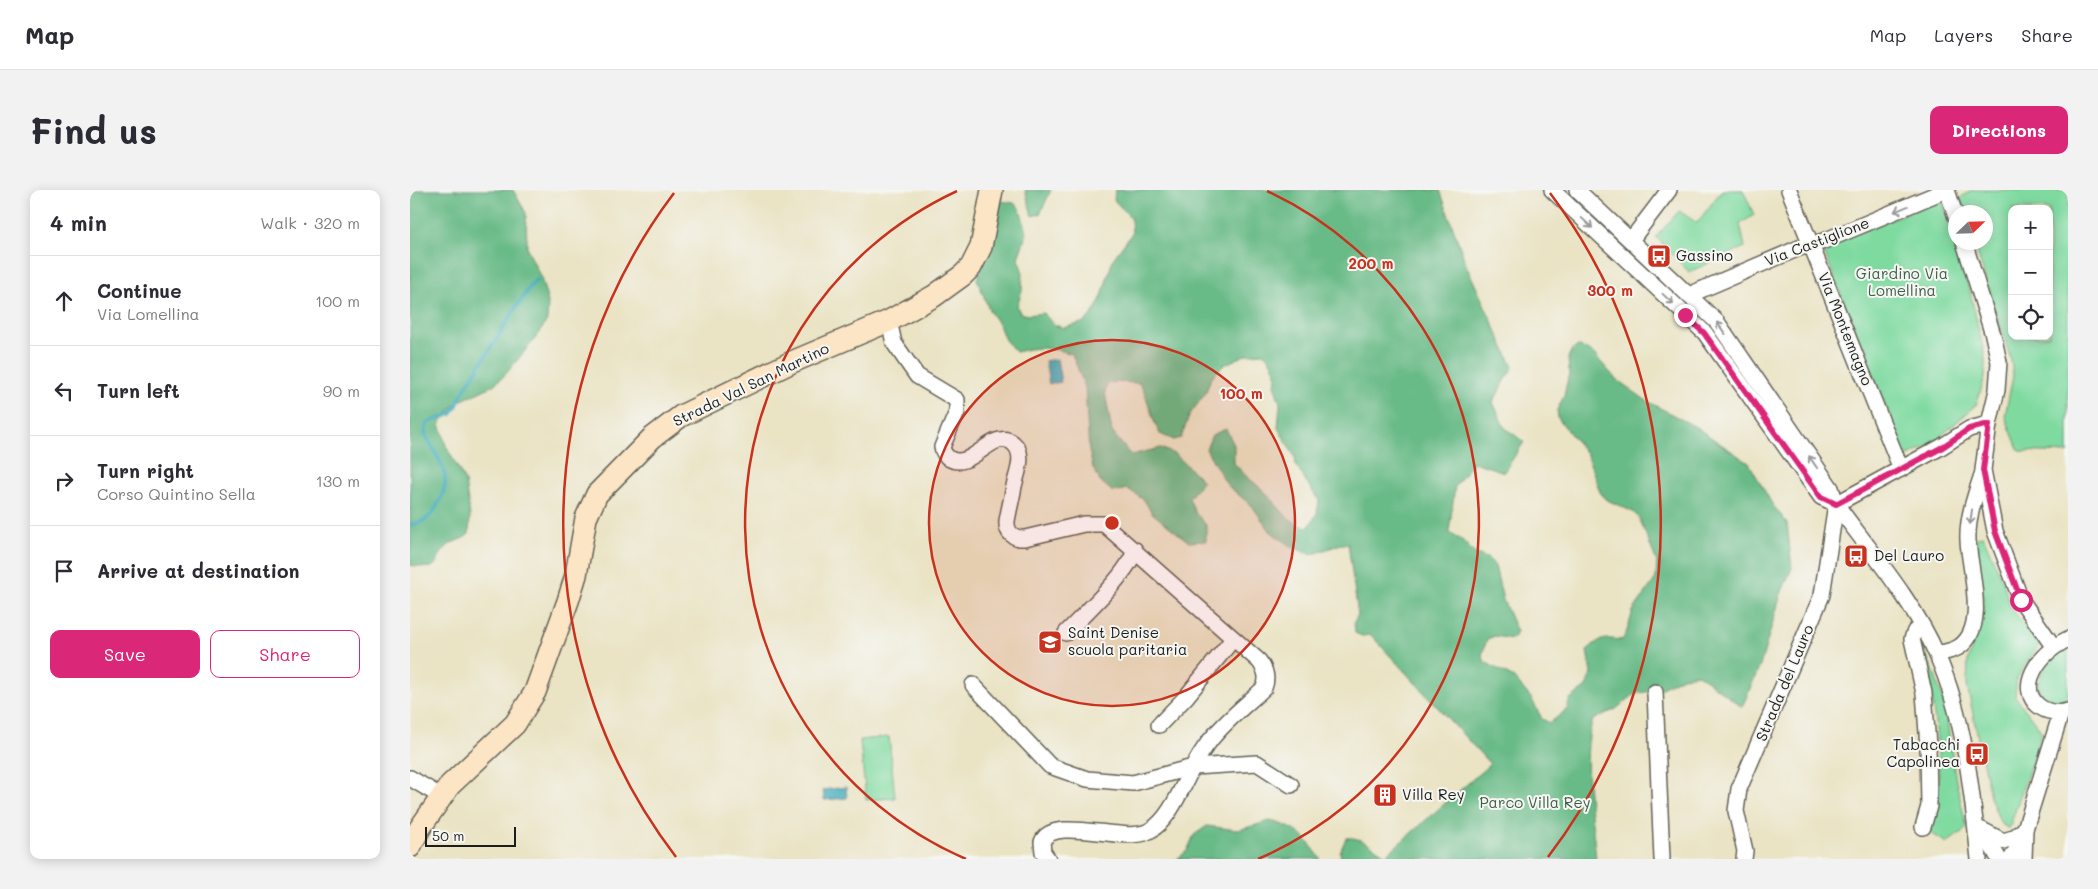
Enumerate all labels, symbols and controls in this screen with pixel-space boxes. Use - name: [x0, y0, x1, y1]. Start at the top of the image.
- text: Map: [25, 19, 74, 50]
- text: Map: [1870, 23, 1906, 47]
- text: Layers: [1934, 23, 1993, 47]
- text: Share: [2021, 23, 2073, 47]
- button: Directions: [1930, 106, 2068, 154]
- text: Find us: [30, 107, 157, 153]
- one-way arrow: [1894, 204, 1909, 214]
- north arrow: [1948, 205, 1993, 250]
- map controls: [2008, 205, 2053, 340]
- button: +: [2008, 205, 2053, 250]
- text: 4 min: [50, 209, 107, 236]
- text: Walk · 320 m: [260, 212, 360, 233]
- street label: Via Castiglione: [1761, 212, 1872, 270]
- one-way arrow: [1581, 217, 1594, 229]
- bus stop icon: Gassino: [1646, 243, 1672, 269]
- place label: Gassino: [1676, 245, 1733, 265]
- button: −: [2008, 250, 2053, 295]
- text: 200 m: [1349, 253, 1394, 273]
- park label: Giardino Via Lomellina: [1856, 263, 1948, 300]
- street label: Via Montemagno: [1814, 269, 1878, 388]
- text: Continue: [97, 278, 182, 303]
- text: 300 m: [1587, 280, 1633, 300]
- icon: ahead: [50, 287, 78, 315]
- text: 100 m: [315, 290, 360, 311]
- one-way arrow: [1661, 293, 1674, 305]
- button: locate: [2008, 295, 2053, 340]
- text: Via Lomellina: [97, 303, 200, 324]
- route end: [1674, 304, 1697, 327]
- one-way arrow: [1716, 321, 1726, 335]
- street label: Strada Val San Martino: [669, 338, 832, 431]
- icon: left: [50, 377, 78, 405]
- text: Turn left: [97, 378, 180, 403]
- text: 90 m: [323, 380, 360, 401]
- text: 100 m: [1219, 383, 1263, 403]
- one-way arrow: [1808, 455, 1818, 469]
- text: Turn right: [97, 458, 194, 483]
- icon: right: [50, 467, 78, 495]
- text: 130 m: [316, 470, 360, 491]
- text: Corso Quintino Sella: [97, 483, 256, 504]
- one-way arrow: [1965, 509, 1975, 525]
- centre of rings: [1103, 514, 1121, 532]
- bus stop icon: Del Lauro: [1843, 543, 1869, 569]
- place label: Del Lauro: [1874, 545, 1944, 565]
- icon: arrive: [50, 557, 78, 585]
- text: Arrive at destination: [97, 558, 300, 583]
- route start: [2010, 589, 2033, 612]
- street label: Strada del Lauro: [1750, 621, 1818, 744]
- place label: Saint Denise scuola paritaria: [1068, 622, 1187, 659]
- school or university icon: Saint Denise scuola paritaria: [1037, 629, 1063, 655]
- button: Save: [50, 630, 200, 678]
- button: Share: [210, 630, 360, 678]
- place label: Tabacchi Capolinea: [1886, 734, 1960, 771]
- bus stop icon: Tabacchi Capolinea: [1964, 741, 1990, 767]
- building icon: Villa Rey: [1372, 782, 1398, 808]
- place label: Villa Rey: [1402, 784, 1465, 804]
- park label: Parco Villa Rey: [1479, 792, 1591, 812]
- scale bar: [425, 824, 516, 847]
- text: 50 m: [432, 826, 464, 845]

